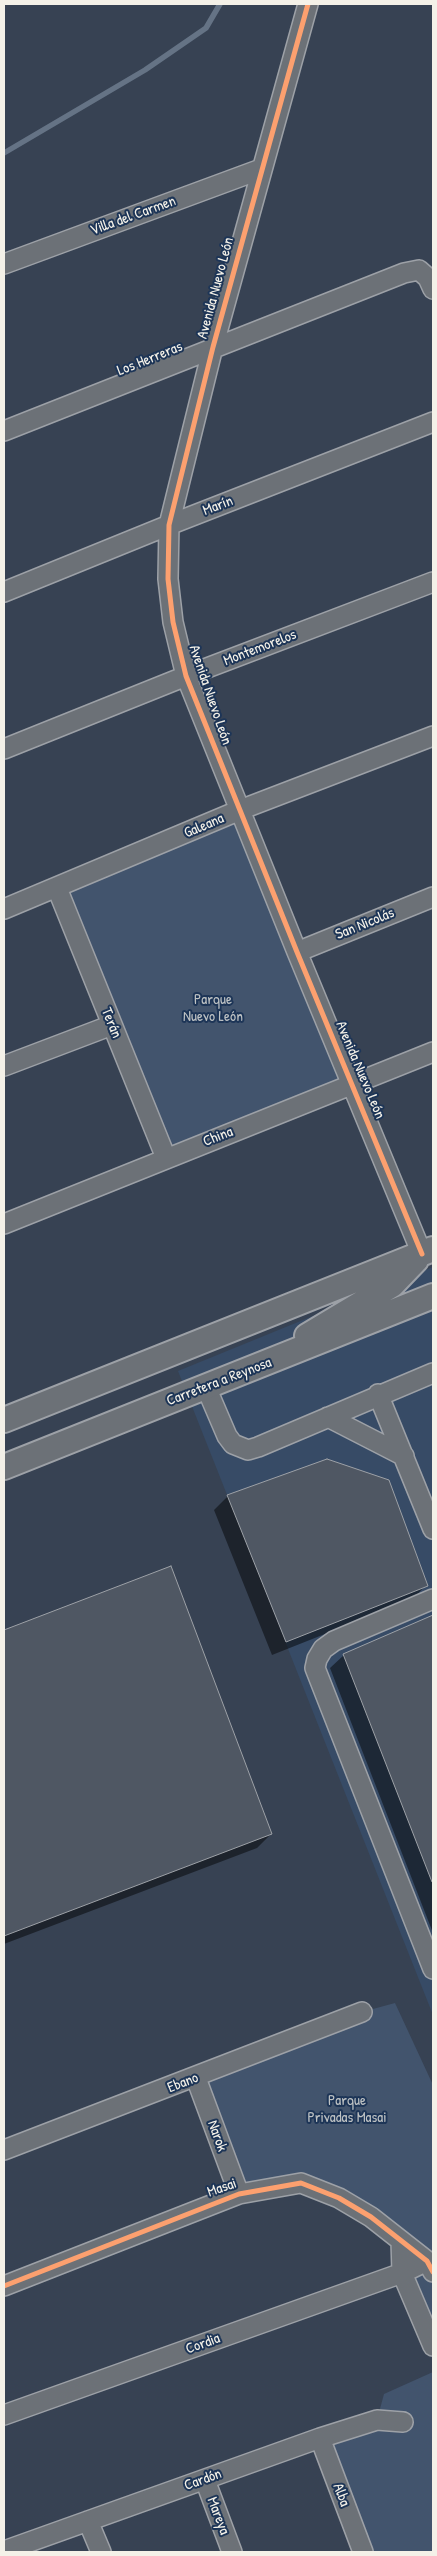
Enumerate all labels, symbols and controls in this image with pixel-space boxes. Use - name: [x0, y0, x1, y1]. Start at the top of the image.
- street label: Villa del Carmen: [88, 192, 178, 240]
- street label: Avenida Nuevo León: [194, 235, 238, 341]
- street label: Los Herreras: [115, 338, 185, 380]
- street label: Marín: [200, 492, 236, 520]
- street label: Montemorelos: [221, 626, 299, 670]
- street label: Avenida Nuevo León: [184, 643, 236, 747]
- street label: Galeana: [181, 810, 227, 842]
- street label: San Nicolás: [333, 904, 397, 944]
- park label: Parque Nuevo León: [183, 991, 243, 1026]
- street label: Terán: [97, 1005, 125, 1041]
- street label: Avenida Nuevo León: [331, 1018, 389, 1122]
- street label: China: [201, 1123, 235, 1151]
- street label: Carretera a Reynosa: [164, 1354, 274, 1410]
- street label: Ebano: [165, 2069, 201, 2097]
- park label: Parque Privadas Masai: [307, 2092, 387, 2127]
- street label: Narok: [203, 2118, 231, 2154]
- street label: Masai: [205, 2175, 239, 2201]
- street label: Cordia: [183, 2330, 223, 2358]
- street label: Cardón: [182, 2465, 224, 2495]
- street label: Alba: [328, 2481, 354, 2509]
- street label: Mareya: [203, 2495, 233, 2537]

